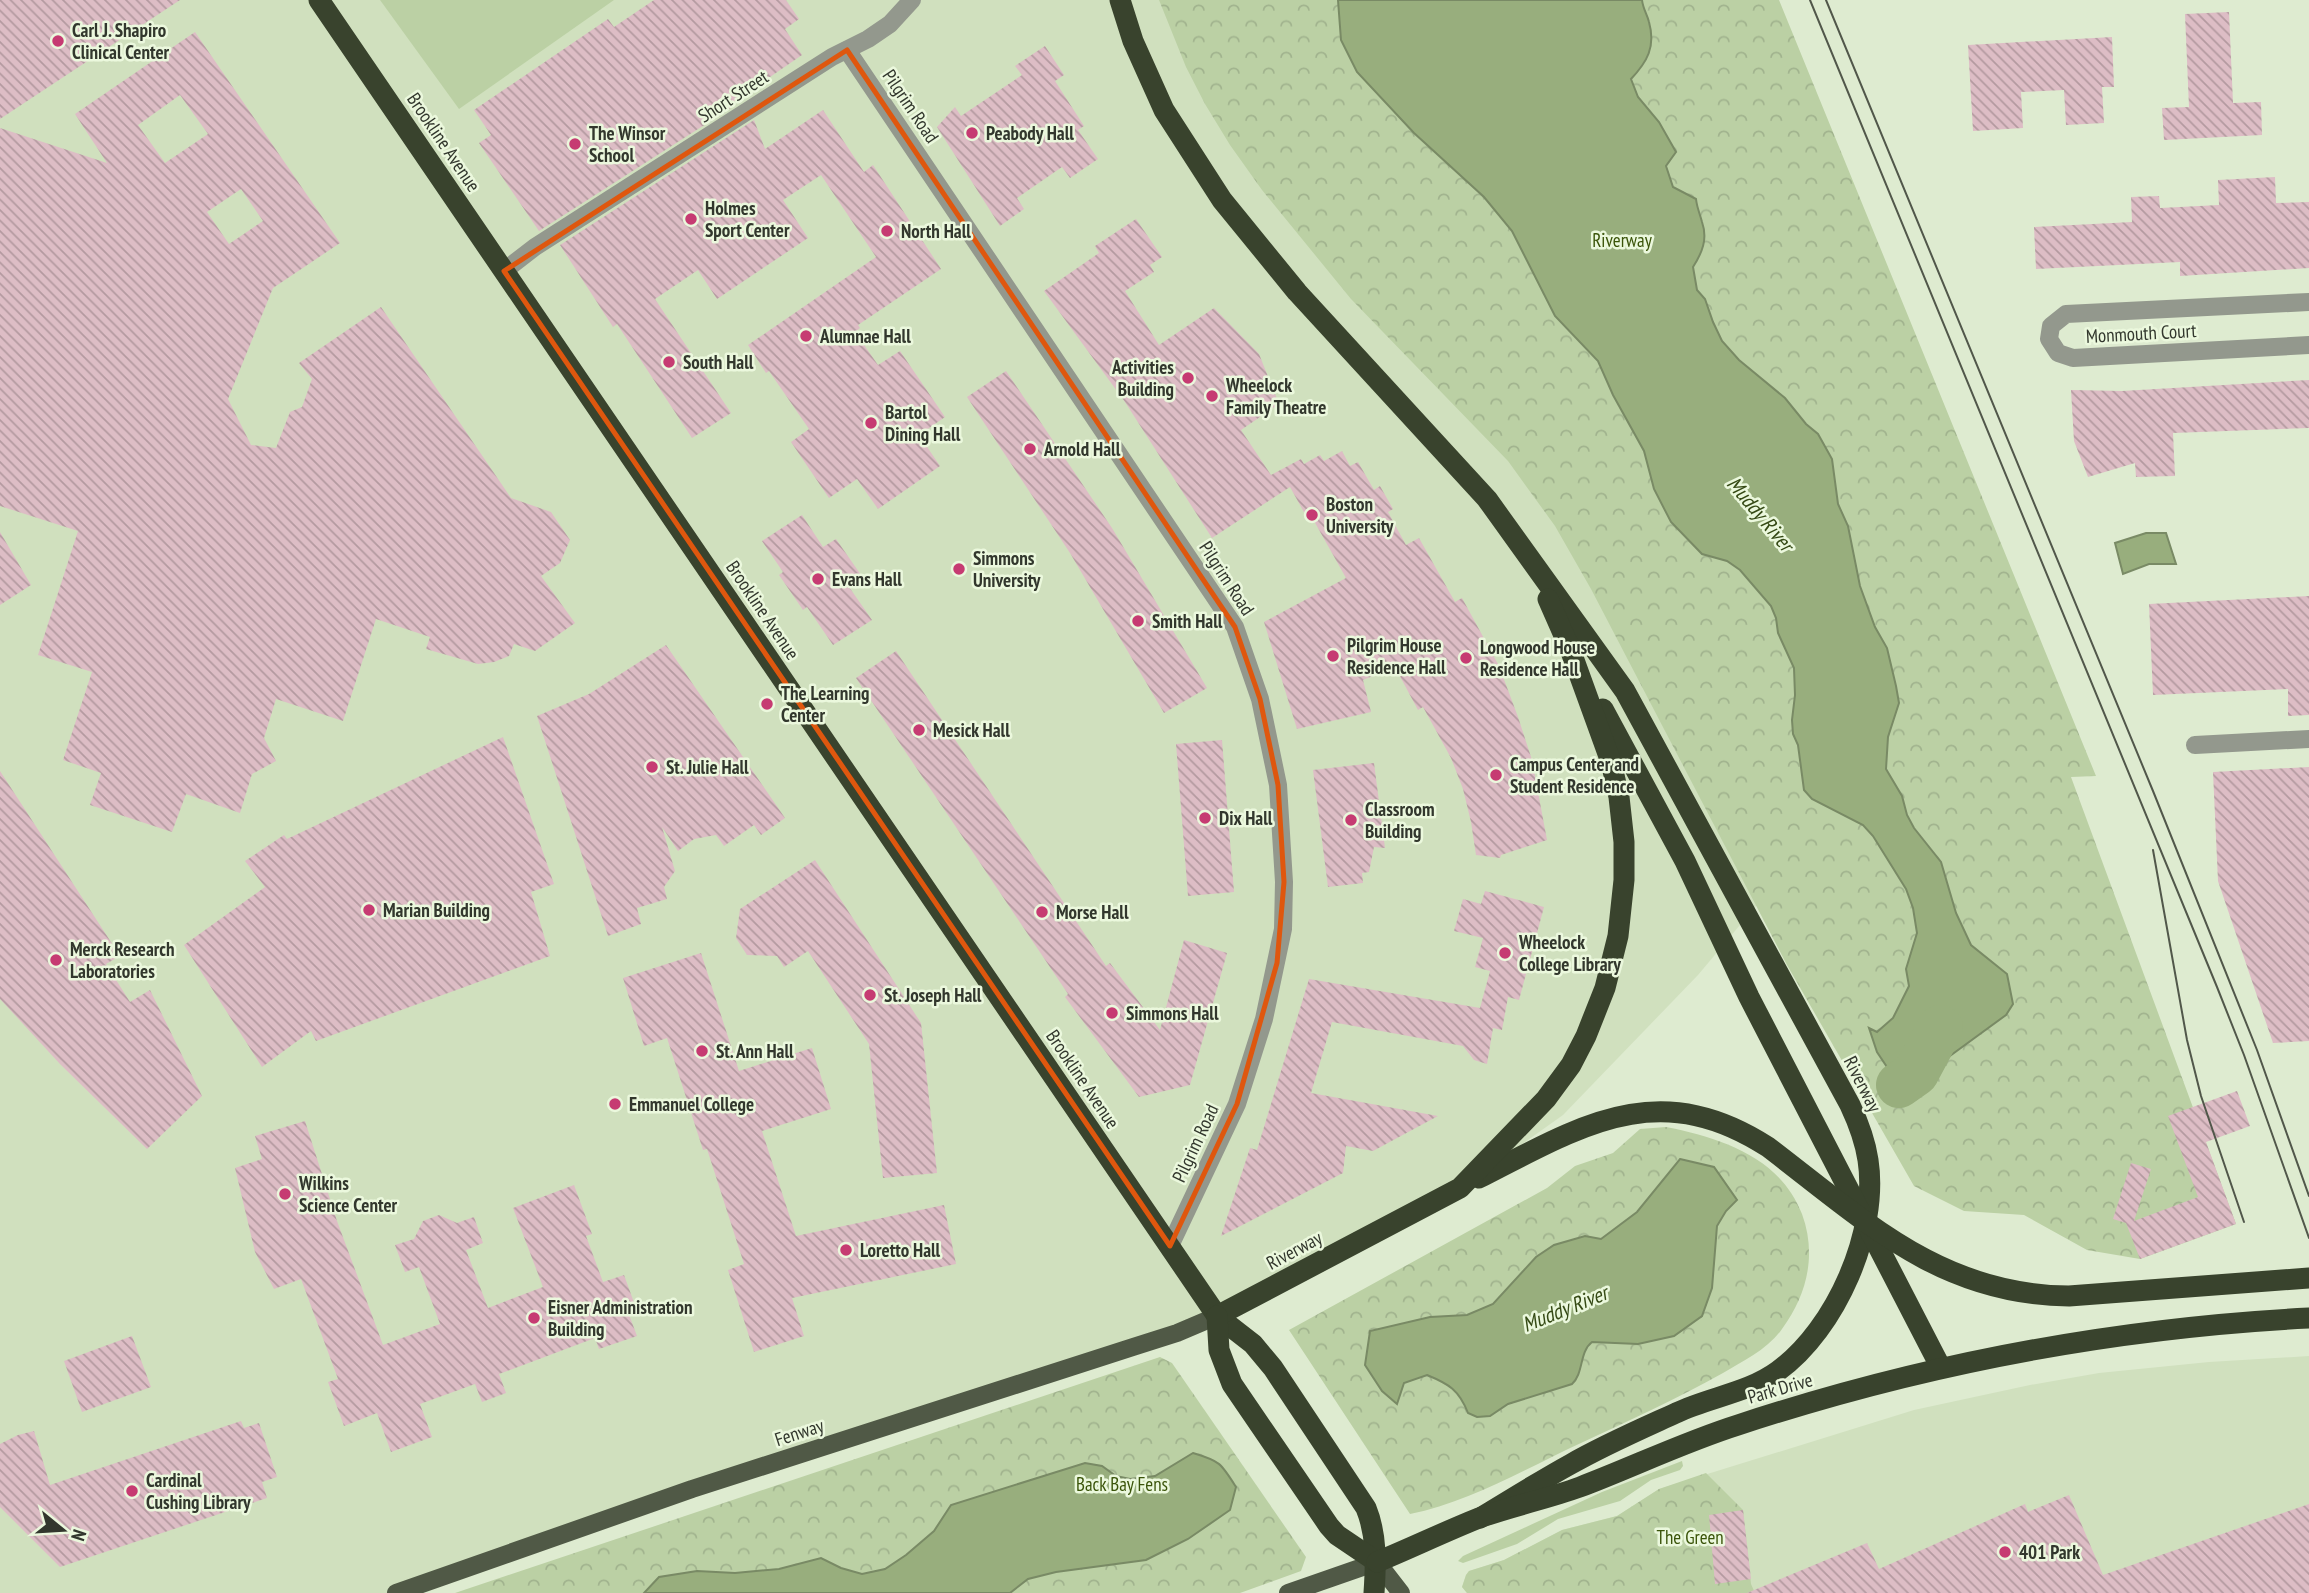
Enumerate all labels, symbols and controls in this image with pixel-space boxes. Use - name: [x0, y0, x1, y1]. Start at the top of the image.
- place label: Carl J. Shapiro Clinical Center: [72, 18, 170, 64]
- marker: Carl J. Shapiro Clinical Center: [50, 33, 66, 49]
- street label: Short Street: [693, 64, 773, 128]
- street label: Pilgrim Road: [878, 65, 944, 147]
- street label: Brookline Avenue: [402, 88, 486, 196]
- place label: The Winsor School: [589, 121, 666, 167]
- place label: Peabody Hall: [986, 121, 1074, 145]
- marker: Peabody Hall: [964, 125, 980, 141]
- marker: The Winsor School: [567, 136, 583, 152]
- place label: Holmes Sport Center: [705, 196, 790, 242]
- marker: Holmes Sport Center: [683, 211, 699, 227]
- place label: North Hall: [901, 219, 971, 243]
- marker: North Hall: [879, 223, 895, 239]
- park label: Riverway: [1592, 228, 1653, 252]
- street label: Monmouth Court: [2085, 318, 2198, 348]
- place label: Alumnae Hall: [819, 324, 911, 348]
- marker: Alumnae Hall: [798, 328, 814, 344]
- place label: South Hall: [683, 350, 754, 374]
- marker: South Hall: [661, 354, 677, 370]
- place label: Activities Building: [1111, 355, 1174, 401]
- marker: Activities Building: [1180, 370, 1196, 386]
- place label: Wheelock Family Theatre: [1225, 373, 1326, 419]
- marker: Wheelock Family Theatre: [1204, 388, 1220, 404]
- place label: Bartol Dining Hall: [885, 400, 961, 446]
- marker: Bartol Dining Hall: [863, 415, 879, 431]
- place label: Arnold Hall: [1043, 437, 1121, 461]
- marker: Arnold Hall: [1022, 441, 1038, 457]
- water label: Muddy River: [1721, 471, 1802, 559]
- place label: Boston University: [1326, 492, 1394, 538]
- marker: Boston University: [1304, 507, 1320, 523]
- street label: Pilgrim Road: [1194, 536, 1260, 620]
- place label: Simmons University: [973, 546, 1041, 592]
- street label: Brookline Avenue: [721, 556, 805, 664]
- marker: Simmons University: [951, 561, 967, 577]
- place label: Evans Hall: [832, 567, 902, 591]
- marker: Evans Hall: [810, 571, 826, 587]
- place label: Smith Hall: [1152, 609, 1223, 633]
- marker: Smith Hall: [1130, 613, 1146, 629]
- place label: Pilgrim House Residence Hall: [1347, 633, 1446, 679]
- place label: Longwood House Residence Hall: [1480, 635, 1595, 681]
- marker: Pilgrim House Residence Hall: [1325, 648, 1341, 664]
- marker: Longwood House Residence Hall: [1458, 650, 1474, 666]
- place label: The Learning Center: [781, 681, 869, 727]
- marker: The Learning Center: [759, 696, 775, 712]
- place label: Mesick Hall: [933, 718, 1010, 742]
- marker: Mesick Hall: [911, 722, 927, 738]
- place label: Campus Center and Student Residence: [1510, 752, 1639, 798]
- place label: St. Julie Hall: [666, 755, 749, 779]
- marker: St. Julie Hall: [644, 759, 660, 775]
- marker: Campus Center and Student Residence: [1488, 767, 1504, 783]
- place label: Classroom Building: [1365, 797, 1435, 843]
- place label: Dix Hall: [1219, 806, 1273, 830]
- marker: Dix Hall: [1197, 810, 1213, 826]
- marker: Classroom Building: [1343, 812, 1359, 828]
- place label: Marian Building: [383, 898, 490, 922]
- place label: Morse Hall: [1056, 900, 1129, 924]
- marker: Marian Building: [361, 902, 377, 918]
- marker: Morse Hall: [1034, 904, 1050, 920]
- place label: Wheelock College Library: [1518, 930, 1621, 976]
- place label: Merck Research Laboratories: [70, 937, 175, 983]
- marker: Wheelock College Library: [1497, 945, 1513, 961]
- marker: Merck Research Laboratories: [48, 952, 64, 968]
- place label: St. Joseph Hall: [884, 983, 982, 1007]
- marker: St. Joseph Hall: [862, 987, 878, 1003]
- place label: Simmons Hall: [1126, 1001, 1219, 1025]
- marker: Simmons Hall: [1104, 1005, 1120, 1021]
- street label: Brookline Avenue: [1041, 1025, 1125, 1133]
- place label: St. Ann Hall: [716, 1039, 794, 1063]
- marker: St. Ann Hall: [694, 1043, 710, 1059]
- street label: Riverway: [1839, 1052, 1888, 1117]
- place label: Emmanuel College: [629, 1092, 754, 1116]
- marker: Emmanuel College: [607, 1096, 623, 1112]
- street label: Pilgrim Road: [1166, 1100, 1224, 1186]
- place label: Wilkins Science Center: [298, 1171, 398, 1217]
- marker: Wilkins Science Center: [277, 1186, 293, 1202]
- street label: Riverway: [1262, 1225, 1327, 1275]
- place label: Loretto Hall: [860, 1238, 941, 1262]
- marker: Loretto Hall: [838, 1242, 854, 1258]
- water label: Muddy River: [1518, 1278, 1614, 1338]
- place label: Eisner Administration Building: [548, 1295, 693, 1341]
- marker: Eisner Administration Building: [526, 1310, 542, 1326]
- street label: Park Drive: [1745, 1367, 1815, 1409]
- street label: Fenway: [772, 1413, 827, 1451]
- place label: Cardinal Cushing Library: [146, 1468, 251, 1514]
- park label: Back Bay Fens: [1076, 1472, 1168, 1496]
- marker: Cardinal Cushing Library: [124, 1483, 140, 1499]
- north arrow: [28, 1495, 98, 1565]
- park label: The Green: [1656, 1525, 1724, 1549]
- text: N: [66, 1527, 92, 1544]
- place label: 401 Park: [2019, 1540, 2080, 1564]
- marker: 401 Park: [1997, 1544, 2013, 1560]

